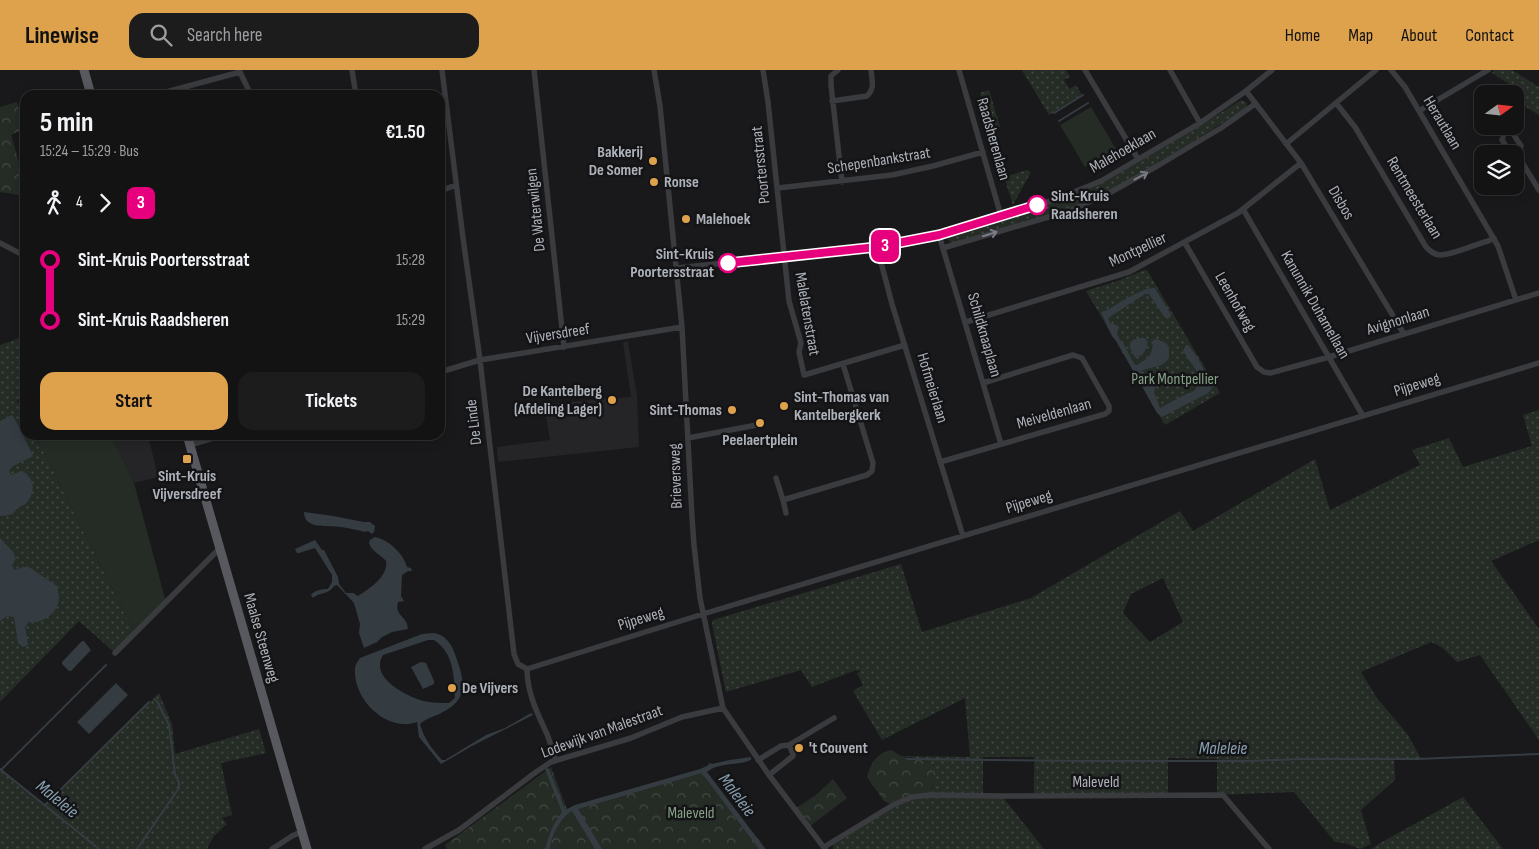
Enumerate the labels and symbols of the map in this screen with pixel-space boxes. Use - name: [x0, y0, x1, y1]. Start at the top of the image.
- north arrow: [1474, 85, 1524, 135]
- street label: Herautlaan: [1419, 93, 1465, 153]
- street label: Raadsherenlaan: [972, 96, 1014, 182]
- street label: Malehoeklaan: [1087, 124, 1159, 178]
- street label: Poortersstraat: [747, 125, 775, 205]
- place label: Bakkerij De Somer: [589, 143, 643, 180]
- street label: Schepenbankstraat: [826, 143, 932, 179]
- street label: Rentmeesterlaan: [1382, 154, 1446, 242]
- marker: Bakkerij De Somer: [647, 155, 659, 167]
- street label: De Waterwilgen: [522, 167, 550, 253]
- one-way arrow: [1133, 171, 1148, 181]
- place label: Ronse: [664, 173, 699, 192]
- marker: Ronse: [648, 176, 660, 188]
- street label: Disbos: [1324, 183, 1358, 223]
- place label: Sint-Kruis Raadsheren: [1051, 187, 1118, 224]
- marker: Sint-Kruis Raadsheren: [1027, 195, 1047, 215]
- place label: Malehoek: [696, 210, 751, 229]
- marker: Malehoek: [680, 213, 692, 225]
- street label: Montpellier: [1106, 228, 1170, 272]
- one-way arrow: [981, 229, 997, 239]
- line badge: 3: [869, 230, 901, 262]
- place label: Sint-Kruis Poortersstraat: [630, 245, 714, 282]
- street label: Kanunnik Duhamellaan: [1276, 248, 1354, 362]
- marker: Sint-Kruis Poortersstraat: [718, 253, 738, 273]
- street label: Leenhofweg: [1210, 269, 1260, 335]
- street label: Malelatenstraat: [790, 271, 824, 357]
- street label: Schildknaaplaan: [963, 291, 1005, 379]
- street label: Avignonlaan: [1363, 302, 1432, 340]
- street label: Vijversdreef: [525, 320, 592, 348]
- street label: Hofmeierlaan: [912, 351, 952, 425]
- street label: Pijpeweg: [1392, 369, 1442, 401]
- park label: Park Montpellier: [1131, 370, 1219, 389]
- place label: De Kantelberg (Afdeling Lager): [514, 382, 602, 419]
- place label: Sint-Thomas van Kantelbergkerk: [794, 388, 889, 425]
- marker: De Kantelberg (Afdeling Lager): [606, 394, 618, 406]
- street label: Meiveldenlaan: [1015, 394, 1093, 434]
- street label: De Linde: [462, 398, 486, 446]
- marker: Sint-Thomas van Kantelbergkerk: [778, 400, 790, 412]
- place label: Sint-Thomas: [650, 401, 722, 420]
- marker: Sint-Thomas: [726, 404, 738, 416]
- marker: Peelaertplein: [754, 417, 766, 429]
- place label: Peelaertplein: [722, 431, 798, 450]
- street label: Brieversweg: [665, 443, 687, 509]
- marker: Sint-Kruis Vijversdreef: [181, 453, 193, 465]
- place label: Sint-Kruis Vijversdreef: [152, 467, 223, 504]
- street label: Pijpeweg: [1004, 486, 1054, 518]
- street label: Maalse Steenweg: [239, 591, 283, 685]
- street label: Pijpeweg: [616, 603, 666, 635]
- place label: De Vijvers: [462, 679, 518, 698]
- marker: De Vijvers: [446, 682, 458, 694]
- street label: Lodewijk van Malestraat: [539, 701, 665, 763]
- water label: Maleleie: [1199, 738, 1247, 759]
- place label: 't Couvent: [809, 739, 868, 758]
- marker: 't Couvent: [793, 742, 805, 754]
- water label: Maleleie: [714, 769, 760, 821]
- street label: Maleveld: [1072, 773, 1120, 792]
- water label: Maleleie: [31, 776, 83, 822]
- park label: Maleveld: [667, 804, 715, 823]

